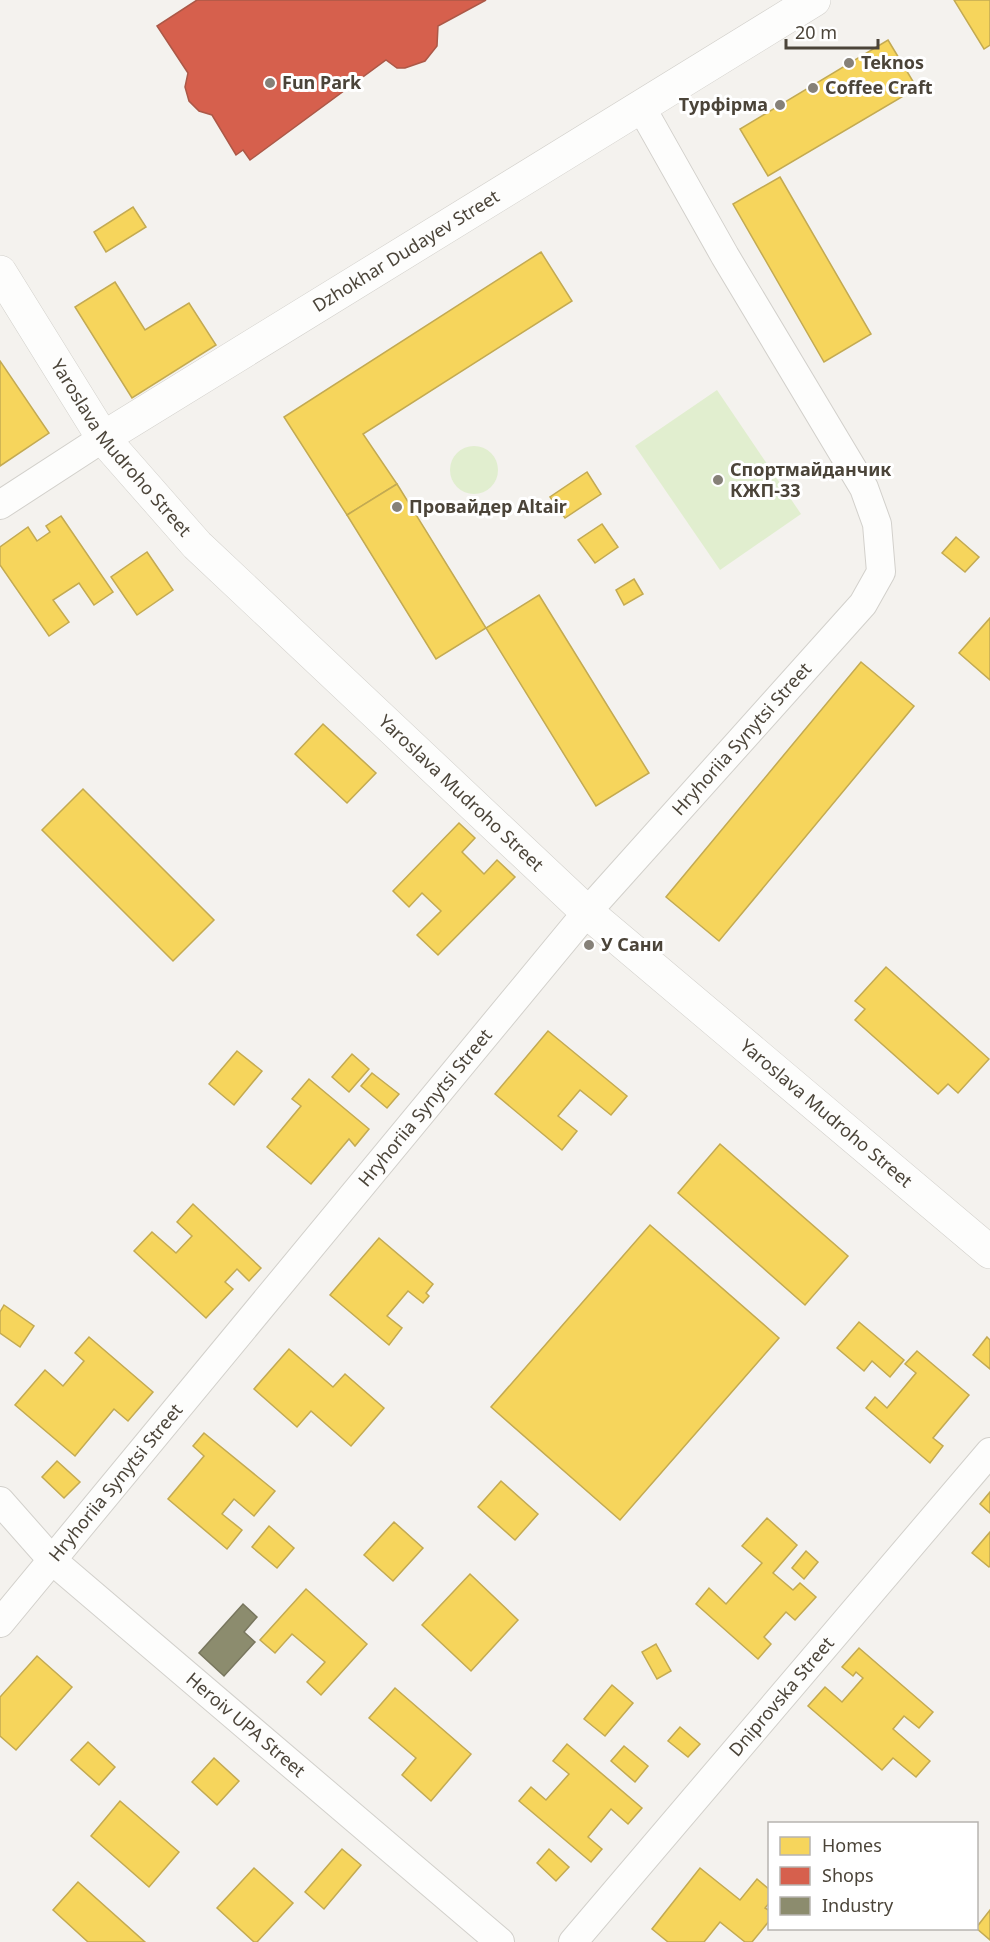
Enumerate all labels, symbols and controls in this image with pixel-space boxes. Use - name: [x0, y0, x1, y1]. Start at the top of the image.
- scale bar: [786, 12, 878, 50]
- text: 20 m: [795, 20, 837, 44]
- place label: Teknos: [861, 50, 924, 74]
- marker: Teknos: [842, 56, 856, 70]
- place label: Fun Park: [282, 70, 362, 94]
- place label: Coffee Craft: [825, 75, 933, 99]
- marker: Fun Park: [263, 76, 277, 90]
- marker: Coffee Craft: [806, 81, 820, 95]
- place label: Турфірма: [679, 92, 768, 116]
- marker: Турфірма: [773, 98, 787, 112]
- street label: Dzhokhar Dudayev Street: [308, 184, 504, 317]
- street label: Yaroslava Mudroho Street: [46, 354, 197, 542]
- place label: Спортмайданчик КЖП-33: [730, 457, 891, 502]
- marker: Спортмайданчик КЖП-33: [711, 473, 725, 487]
- place label: Провайдер Altair: [409, 494, 567, 518]
- marker: Провайдер Altair: [390, 500, 404, 514]
- street label: Hryhoriia Synytsi Street: [666, 657, 816, 820]
- street label: Yaroslava Mudroho Street: [374, 709, 550, 876]
- place label: У Сани: [601, 932, 664, 956]
- marker: У Сани: [582, 938, 596, 952]
- street label: Hryhoriia Synytsi Street: [352, 1023, 497, 1191]
- street label: Yaroslava Mudroho Street: [736, 1033, 918, 1193]
- street label: Hryhoriia Synytsi Street: [43, 1398, 188, 1566]
- street label: Dniprovska Street: [723, 1631, 839, 1761]
- street label: Heroiv UPA Street: [181, 1667, 311, 1782]
- legend: [768, 1822, 978, 1930]
- text: Homes: [822, 1833, 882, 1857]
- text: Shops: [822, 1863, 874, 1887]
- text: Industry: [822, 1893, 894, 1917]

